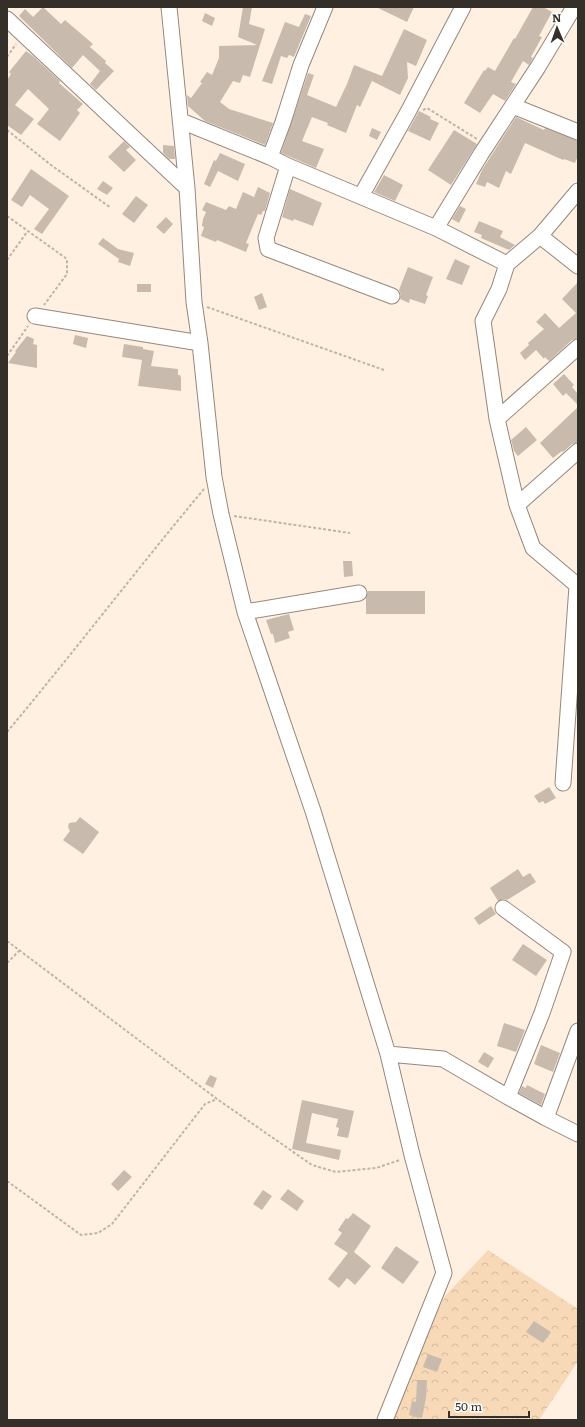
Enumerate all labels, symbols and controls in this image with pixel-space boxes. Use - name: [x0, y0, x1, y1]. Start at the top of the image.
- north arrow: [537, 8, 577, 48]
- text: N: [552, 9, 562, 25]
- scale bar: [449, 1393, 529, 1419]
- text: 50 m: [455, 1397, 482, 1415]

